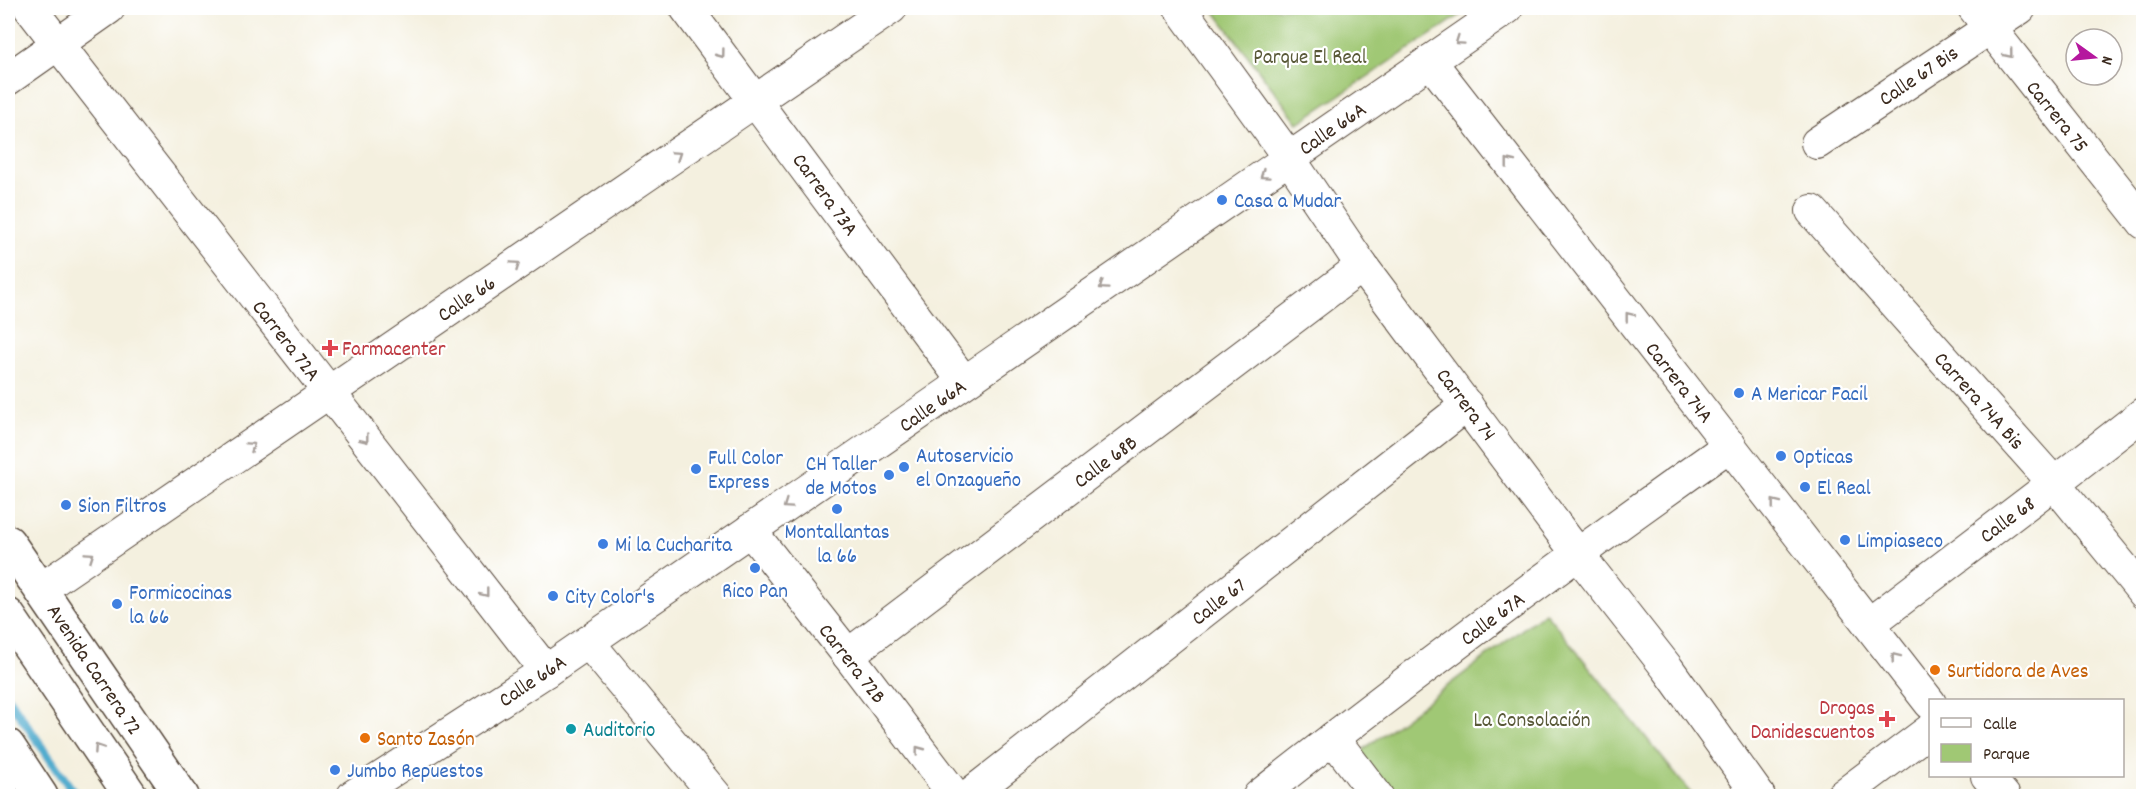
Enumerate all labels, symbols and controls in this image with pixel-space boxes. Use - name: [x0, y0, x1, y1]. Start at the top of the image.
- north arrow: [2064, 27, 2124, 87]
- one-way arrow: [1454, 34, 1465, 45]
- street label: Calle 67 Bis: [1874, 40, 1965, 115]
- park label: Parque El Real: [1253, 44, 1367, 74]
- one-way arrow: [714, 47, 725, 58]
- one-way arrow: [2002, 47, 2013, 58]
- text: N: [2094, 53, 2118, 67]
- street label: Carrera 75: [2017, 75, 2094, 160]
- street label: Calle 66A: [1294, 96, 1374, 165]
- street label: Carrera 73A: [783, 148, 864, 244]
- one-way arrow: [670, 151, 681, 162]
- one-way arrow: [1505, 158, 1516, 169]
- one-way arrow: [1259, 168, 1270, 179]
- place label: Casa a Mudar: [1234, 188, 1341, 218]
- marker: Casa a Mudar: [1215, 193, 1229, 207]
- one-way arrow: [509, 261, 520, 272]
- street label: Calle 66: [432, 270, 503, 331]
- one-way arrow: [1099, 279, 1110, 290]
- street label: Carrera 72A: [243, 295, 326, 389]
- one-way arrow: [1625, 312, 1636, 323]
- place label: Farmacenter: [342, 336, 446, 366]
- street label: Carrera 74A: [1636, 337, 1719, 431]
- marker: Farmacenter: [323, 341, 337, 355]
- street label: Carrera 74A Bis: [1925, 346, 2030, 458]
- street label: Carrera 74: [1427, 363, 1502, 448]
- street label: Calle 66A: [894, 373, 974, 442]
- place label: A Mericar Facil: [1751, 381, 1868, 411]
- marker: A Mericar Facil: [1732, 386, 1746, 400]
- street label: Calle 68B: [1069, 429, 1145, 497]
- one-way arrow: [357, 432, 368, 443]
- one-way arrow: [244, 442, 255, 453]
- place label: Autoservicio el Onzagueño: [916, 443, 1021, 497]
- place label: Opticas: [1793, 444, 1853, 474]
- place label: Full Color Express: [708, 445, 783, 499]
- marker: Opticas: [1774, 449, 1788, 463]
- place label: CH Taller de Motos: [806, 451, 877, 505]
- marker: Autoservicio el Onzagueño: [897, 460, 911, 474]
- marker: Full Color Express: [689, 462, 703, 476]
- marker: CH Taller de Motos: [882, 468, 896, 482]
- place label: El Real: [1817, 475, 1871, 505]
- marker: El Real: [1798, 480, 1812, 494]
- street label: Calle 68: [1975, 490, 2043, 552]
- place label: Sion Filtros: [78, 493, 167, 523]
- marker: Sion Filtros: [59, 498, 73, 512]
- one-way arrow: [783, 498, 794, 509]
- one-way arrow: [1771, 498, 1782, 509]
- marker: Montallantas la 66: [830, 502, 844, 516]
- place label: Montallantas la 66: [785, 519, 889, 573]
- place label: Limpiaseco: [1857, 528, 1943, 558]
- place label: Mi la Cucharita: [615, 532, 733, 562]
- marker: Limpiaseco: [1838, 533, 1852, 547]
- marker: Mi la Cucharita: [596, 537, 610, 551]
- one-way arrow: [83, 552, 94, 563]
- marker: Rico Pan: [748, 561, 762, 575]
- street label: Calle 67: [1186, 572, 1254, 634]
- place label: Rico Pan: [722, 578, 788, 608]
- place label: Formicocinas la 66: [129, 580, 232, 634]
- place label: City Color's: [565, 584, 655, 614]
- one-way arrow: [477, 586, 488, 597]
- street label: Calle 67A: [1455, 586, 1532, 655]
- marker: City Color's: [546, 589, 560, 603]
- marker: Formicocinas la 66: [110, 597, 124, 611]
- street label: Avenida Carrera 72: [38, 599, 148, 742]
- street label: Carrera 72B: [810, 618, 892, 711]
- street label: Calle 66A: [494, 649, 574, 716]
- one-way arrow: [1891, 652, 1902, 663]
- place label: Surtidora de Aves: [1947, 658, 2089, 688]
- marker: Surtidora de Aves: [1928, 663, 1942, 677]
- place label: Drogas Danidescuentos: [1750, 695, 1875, 749]
- legend: [1929, 699, 2124, 777]
- park label: La Consolación: [1473, 707, 1591, 737]
- marker: Drogas Danidescuentos: [1880, 712, 1894, 726]
- text: Calle: [1983, 713, 2017, 738]
- place label: Auditorio: [583, 717, 655, 747]
- marker: Auditorio: [564, 722, 578, 736]
- place label: Santo Zasón: [377, 726, 475, 756]
- marker: Santo Zasón: [358, 731, 372, 745]
- text: Parque: [1983, 743, 2030, 768]
- one-way arrow: [94, 744, 105, 755]
- one-way arrow: [916, 745, 927, 756]
- place label: Jumbo Repuestos: [347, 758, 484, 788]
- marker: Jumbo Repuestos: [328, 763, 342, 777]

